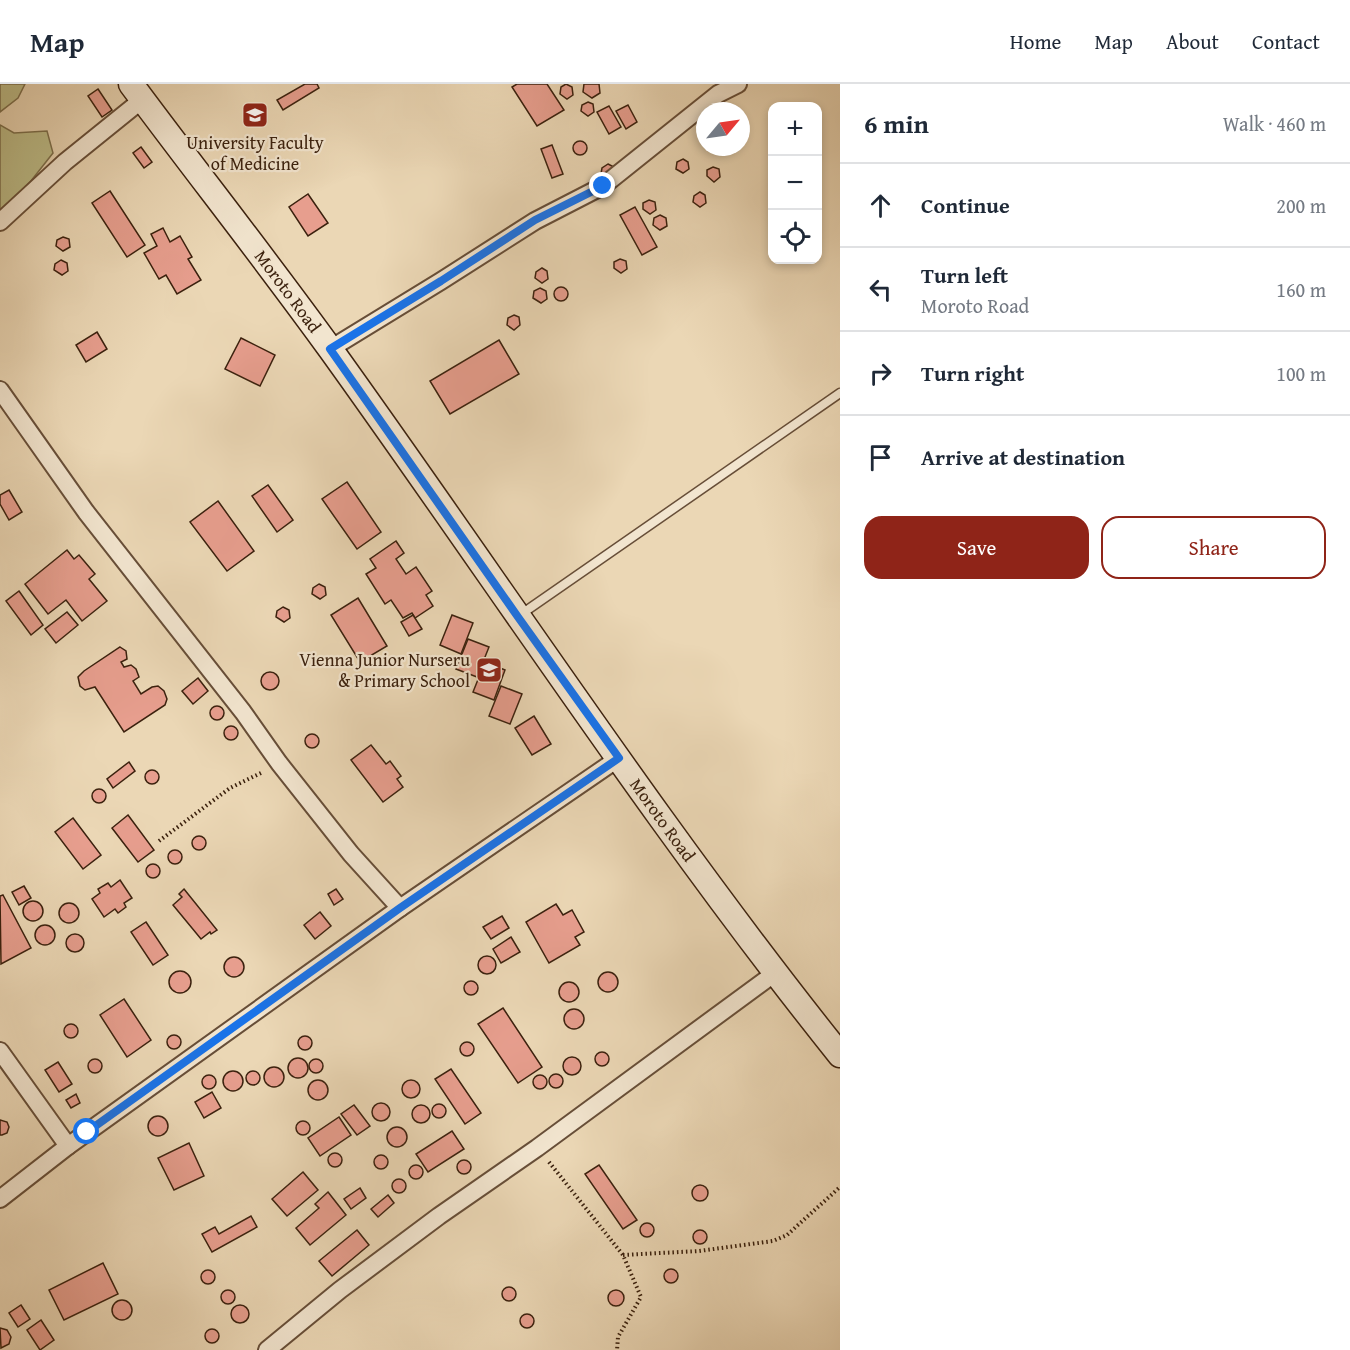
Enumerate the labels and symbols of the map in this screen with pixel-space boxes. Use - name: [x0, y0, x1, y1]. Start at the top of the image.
- school or university icon: University Faculty of Medicine: [240, 100, 270, 130]
- north arrow: [696, 102, 750, 156]
- place label: University Faculty of Medicine: [186, 129, 324, 177]
- route end: [589, 172, 615, 198]
- street label: Moroto Road: [248, 244, 328, 339]
- place label: Vienna Junior Nurseru & Primary School: [299, 646, 470, 694]
- school or university icon: Vienna Junior Nurseru & Primary School: [474, 655, 504, 685]
- street label: Moroto Road: [623, 772, 703, 868]
- route start: [73, 1118, 99, 1144]

